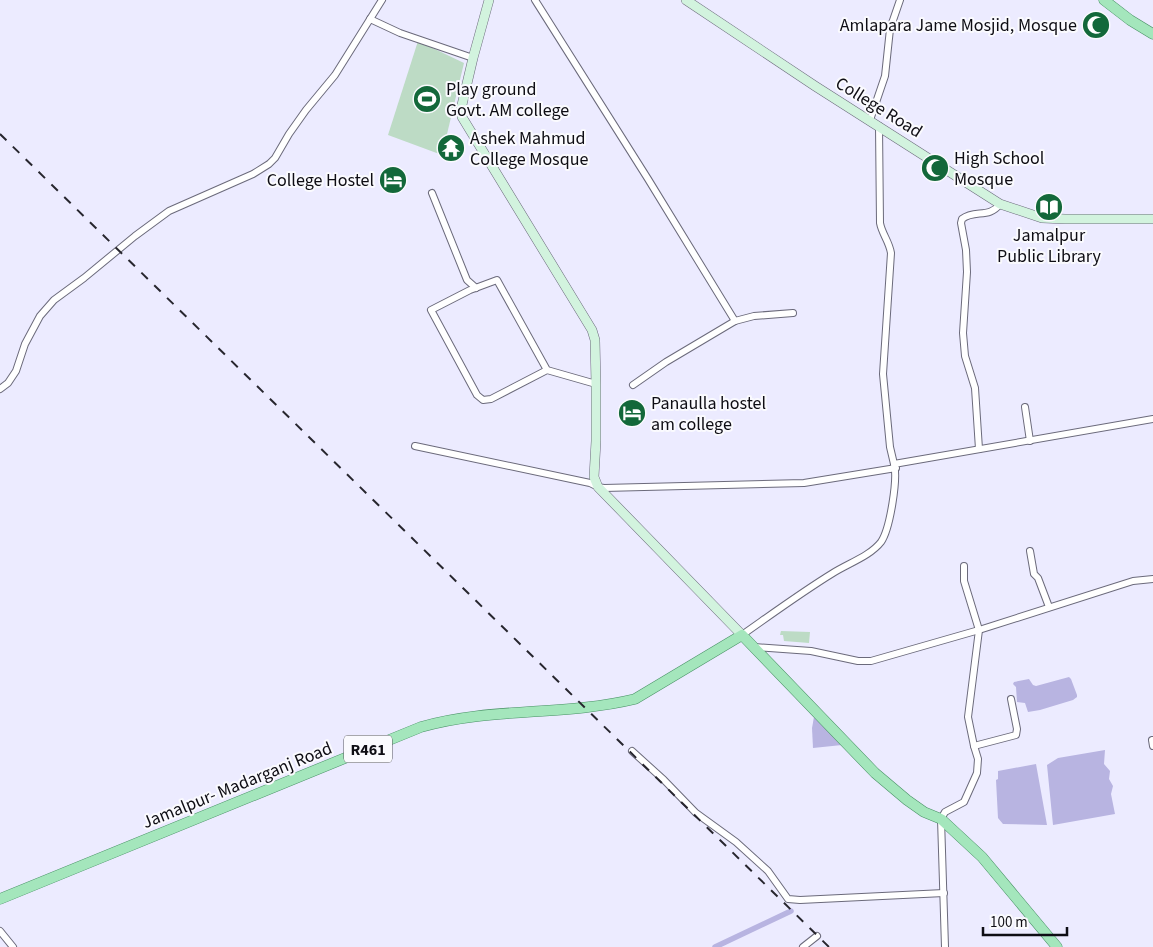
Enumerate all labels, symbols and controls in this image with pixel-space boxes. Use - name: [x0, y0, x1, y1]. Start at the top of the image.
- mosque icon: Amlapara Jame Mosjid, Mosque: [1081, 10, 1111, 40]
- place label: Amlapara Jame Mosjid, Mosque: [840, 13, 1077, 38]
- street label: College Road: [831, 71, 927, 144]
- place label: Play ground Govt. AM college: [446, 77, 569, 123]
- sports icon: Play ground Govt. AM college: [412, 84, 442, 114]
- place label: Ashek Mahmud College Mosque: [470, 126, 588, 172]
- temple icon: Ashek Mahmud College Mosque: [436, 133, 466, 163]
- place label: High School Mosque: [954, 146, 1044, 192]
- mosque icon: High School Mosque: [920, 153, 950, 183]
- hotel icon: College Hostel: [378, 165, 408, 195]
- place label: College Hostel: [267, 168, 374, 193]
- library icon: Jamalpur Public Library: [1034, 192, 1064, 222]
- place label: Jamalpur Public Library: [997, 223, 1102, 269]
- place label: Panaulla hostel am college: [651, 391, 766, 437]
- hotel icon: Panaulla hostel am college: [617, 398, 647, 428]
- street label: Jamalpur- Madarganj Road: [139, 736, 336, 835]
- road number: R461: [344, 736, 392, 762]
- scale bar: [983, 904, 1067, 936]
- text: 100 m: [990, 912, 1028, 933]

